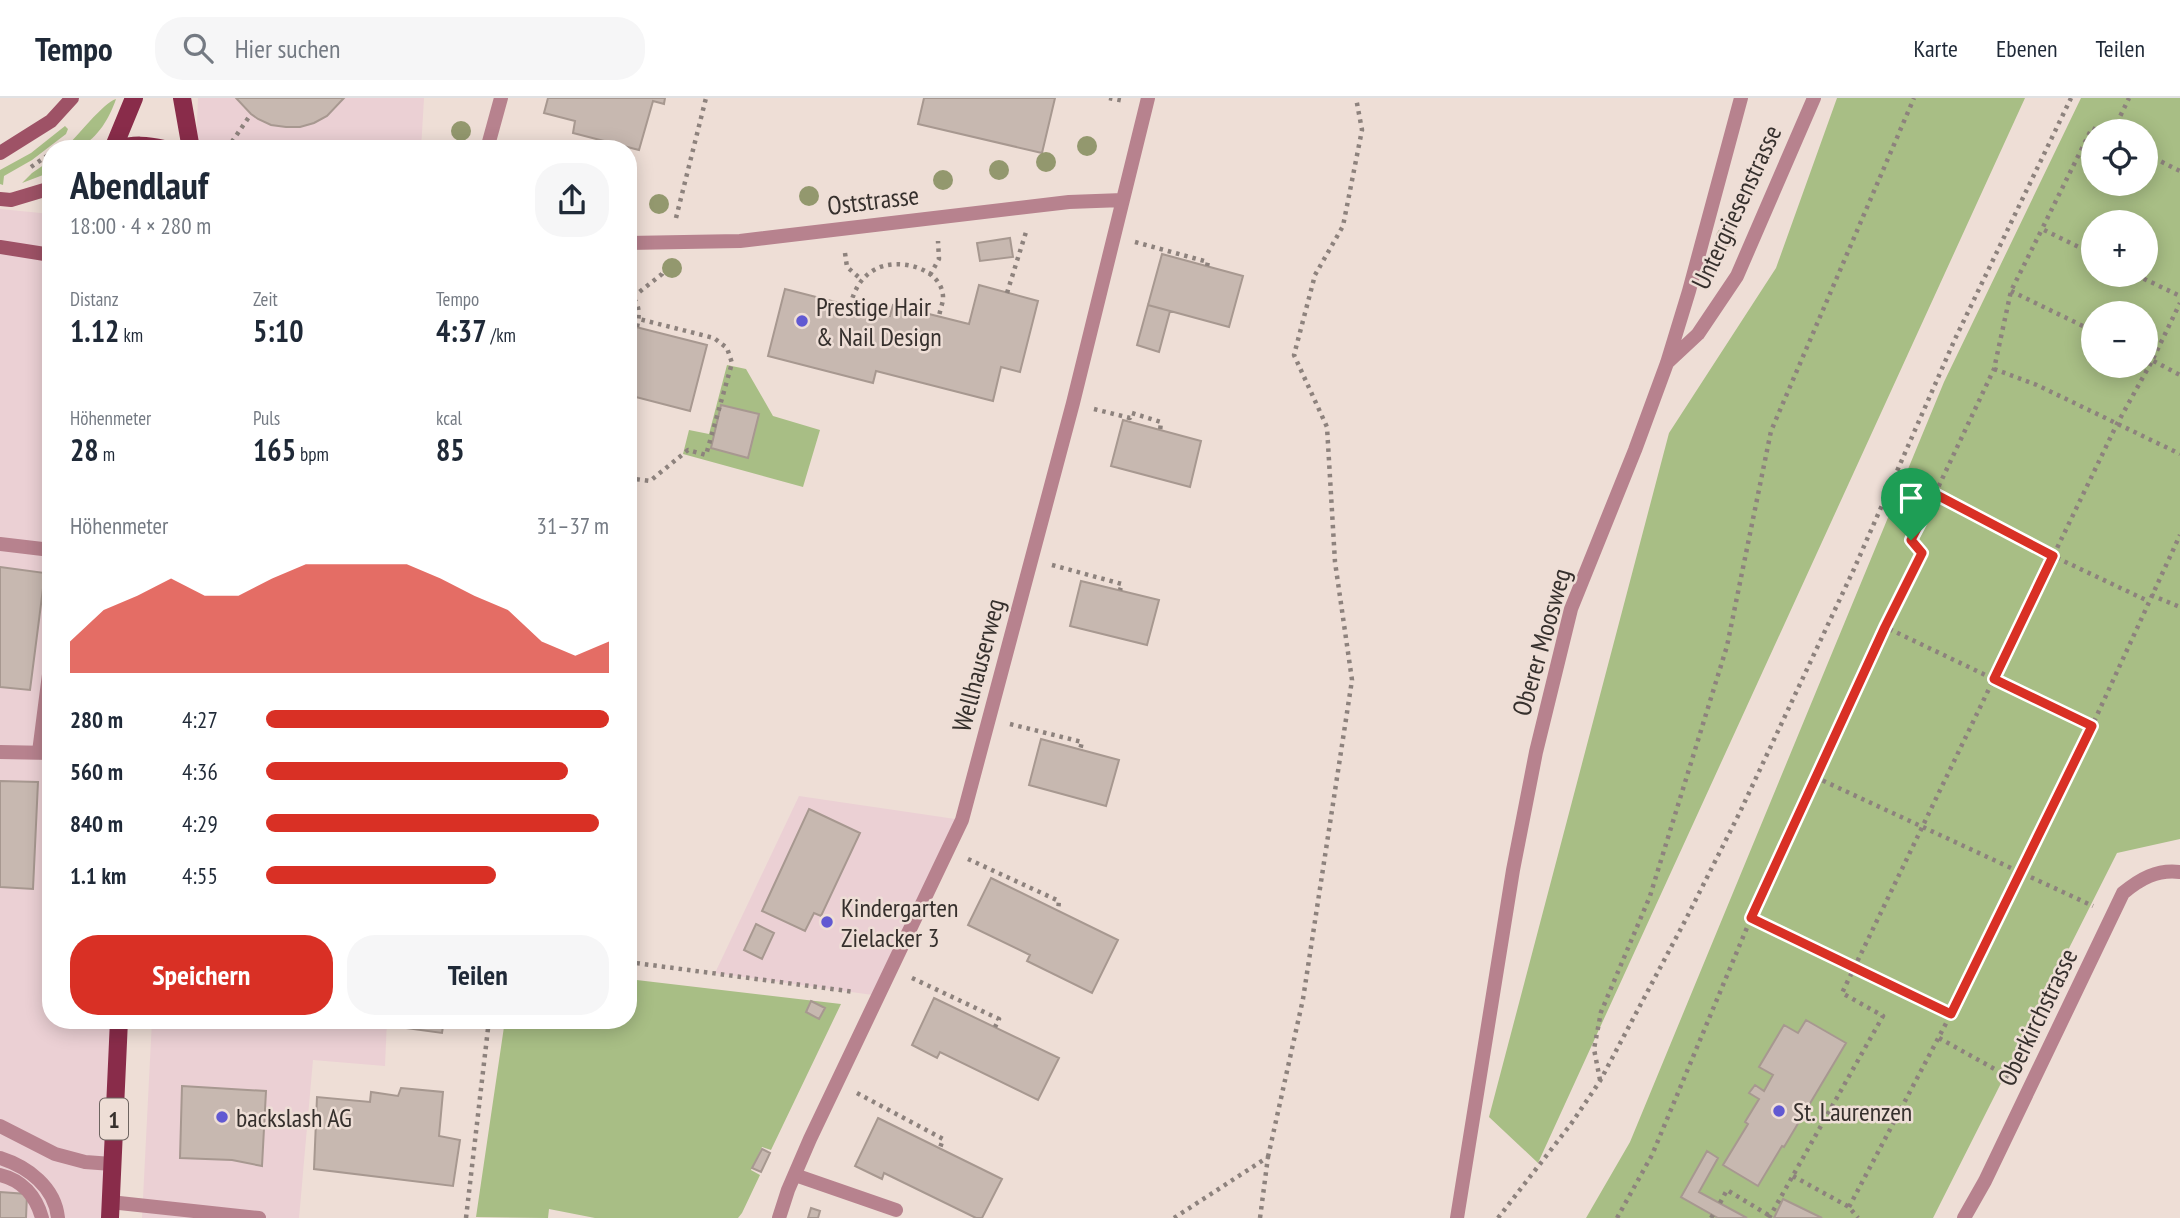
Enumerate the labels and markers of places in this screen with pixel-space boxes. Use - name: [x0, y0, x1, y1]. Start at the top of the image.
- place label: Prestige Hair & Nail Design: [816, 290, 942, 353]
- marker: Prestige Hair & Nail Design: [794, 313, 810, 329]
- pin: [1881, 468, 1941, 540]
- place label: Kindergarten Zielacker 3: [841, 891, 958, 954]
- marker: Kindergarten Zielacker 3: [819, 914, 835, 930]
- place label: St. Laurenzen: [1793, 1095, 1912, 1128]
- place label: backslash AG: [236, 1101, 352, 1134]
- marker: St. Laurenzen: [1771, 1103, 1787, 1119]
- marker: backslash AG: [214, 1109, 230, 1125]

